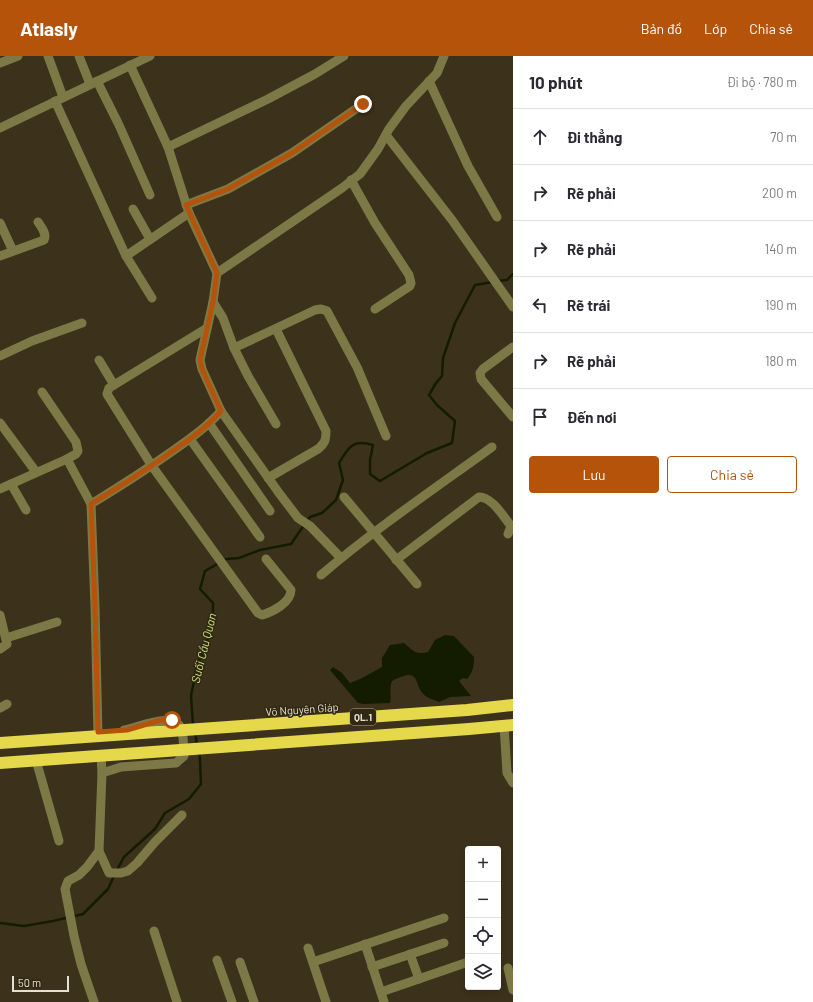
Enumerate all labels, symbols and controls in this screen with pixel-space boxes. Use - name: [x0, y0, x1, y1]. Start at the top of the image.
- text: Atlasly: [20, 17, 78, 40]
- text: Bản đồ: [641, 20, 682, 37]
- text: Lớp: [704, 20, 727, 37]
- text: Chia sẻ: [749, 20, 793, 37]
- text: 10 phút: [529, 72, 583, 92]
- text: Đi bộ · 780 m: [727, 74, 797, 90]
- route end: [354, 95, 372, 113]
- icon: ahead: [529, 126, 551, 148]
- text: Đi thẳng: [567, 128, 622, 146]
- text: 70 m: [770, 129, 797, 145]
- icon: right: [529, 182, 551, 204]
- text: Rẽ phải: [567, 184, 616, 202]
- text: 200 m: [762, 185, 797, 201]
- icon: right: [529, 238, 551, 260]
- text: Rẽ phải: [567, 240, 616, 258]
- text: 140 m: [765, 241, 797, 257]
- icon: left: [529, 294, 551, 316]
- text: Rẽ trái: [567, 296, 610, 314]
- text: 190 m: [765, 297, 797, 313]
- icon: right: [529, 350, 551, 372]
- text: Rẽ phải: [567, 352, 616, 370]
- text: 180 m: [765, 353, 797, 369]
- icon: arrive: [529, 406, 551, 428]
- text: Đến nơi: [567, 408, 617, 426]
- button: Lưu: [529, 456, 659, 493]
- button: Chia sẻ: [667, 456, 797, 493]
- water label: Suối Cầu Quan: [188, 612, 218, 684]
- street label: Võ Nguyên Giáp: [265, 700, 339, 718]
- road number: QL.1: [350, 709, 376, 725]
- route start: [163, 711, 181, 729]
- map controls: [465, 846, 501, 990]
- button: +: [465, 846, 501, 882]
- button: −: [465, 882, 501, 918]
- button: locate: [465, 918, 501, 954]
- button: layers: [465, 954, 501, 990]
- scale bar: [12, 974, 69, 993]
- text: 50 m: [18, 976, 41, 989]

